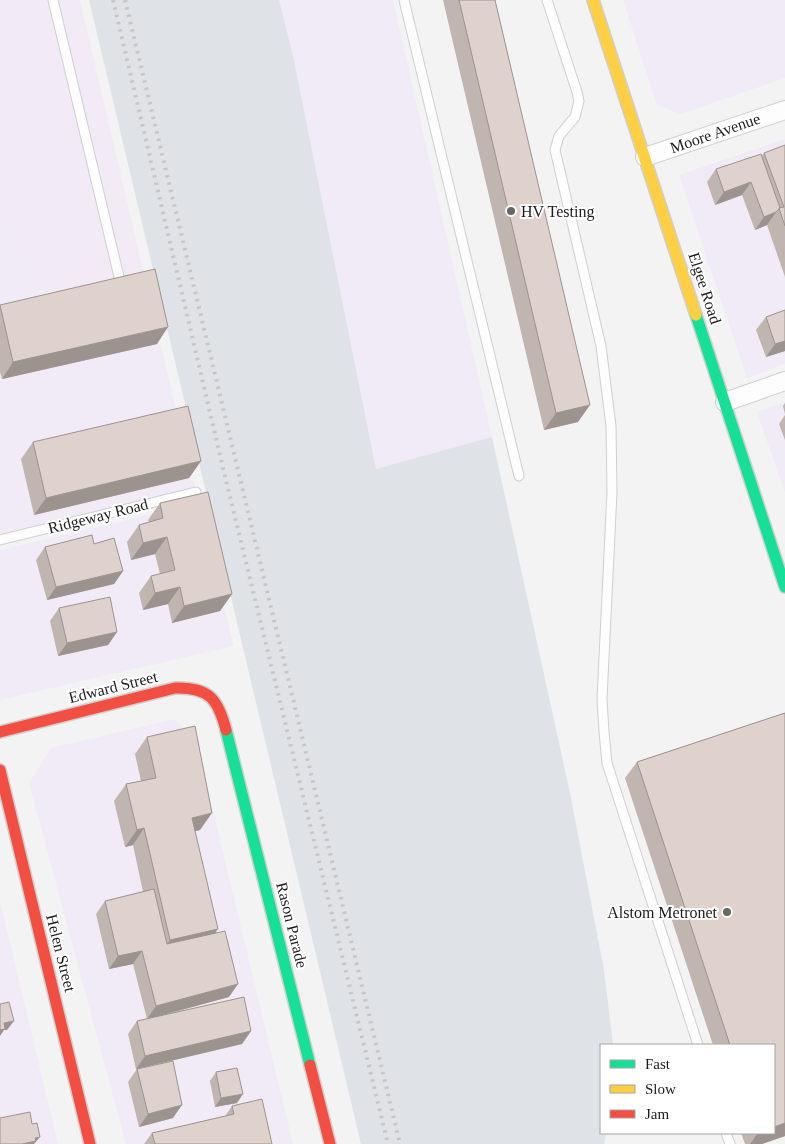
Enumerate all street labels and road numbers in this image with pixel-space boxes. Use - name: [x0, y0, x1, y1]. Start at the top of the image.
- street label: Moore Avenue: [668, 110, 762, 156]
- street label: Elgee Road: [684, 250, 725, 326]
- street label: Ridgeway Road: [46, 495, 150, 538]
- street label: Edward Street: [67, 668, 160, 706]
- street label: Rason Parade: [273, 880, 311, 970]
- street label: Helen Street: [43, 912, 79, 994]

